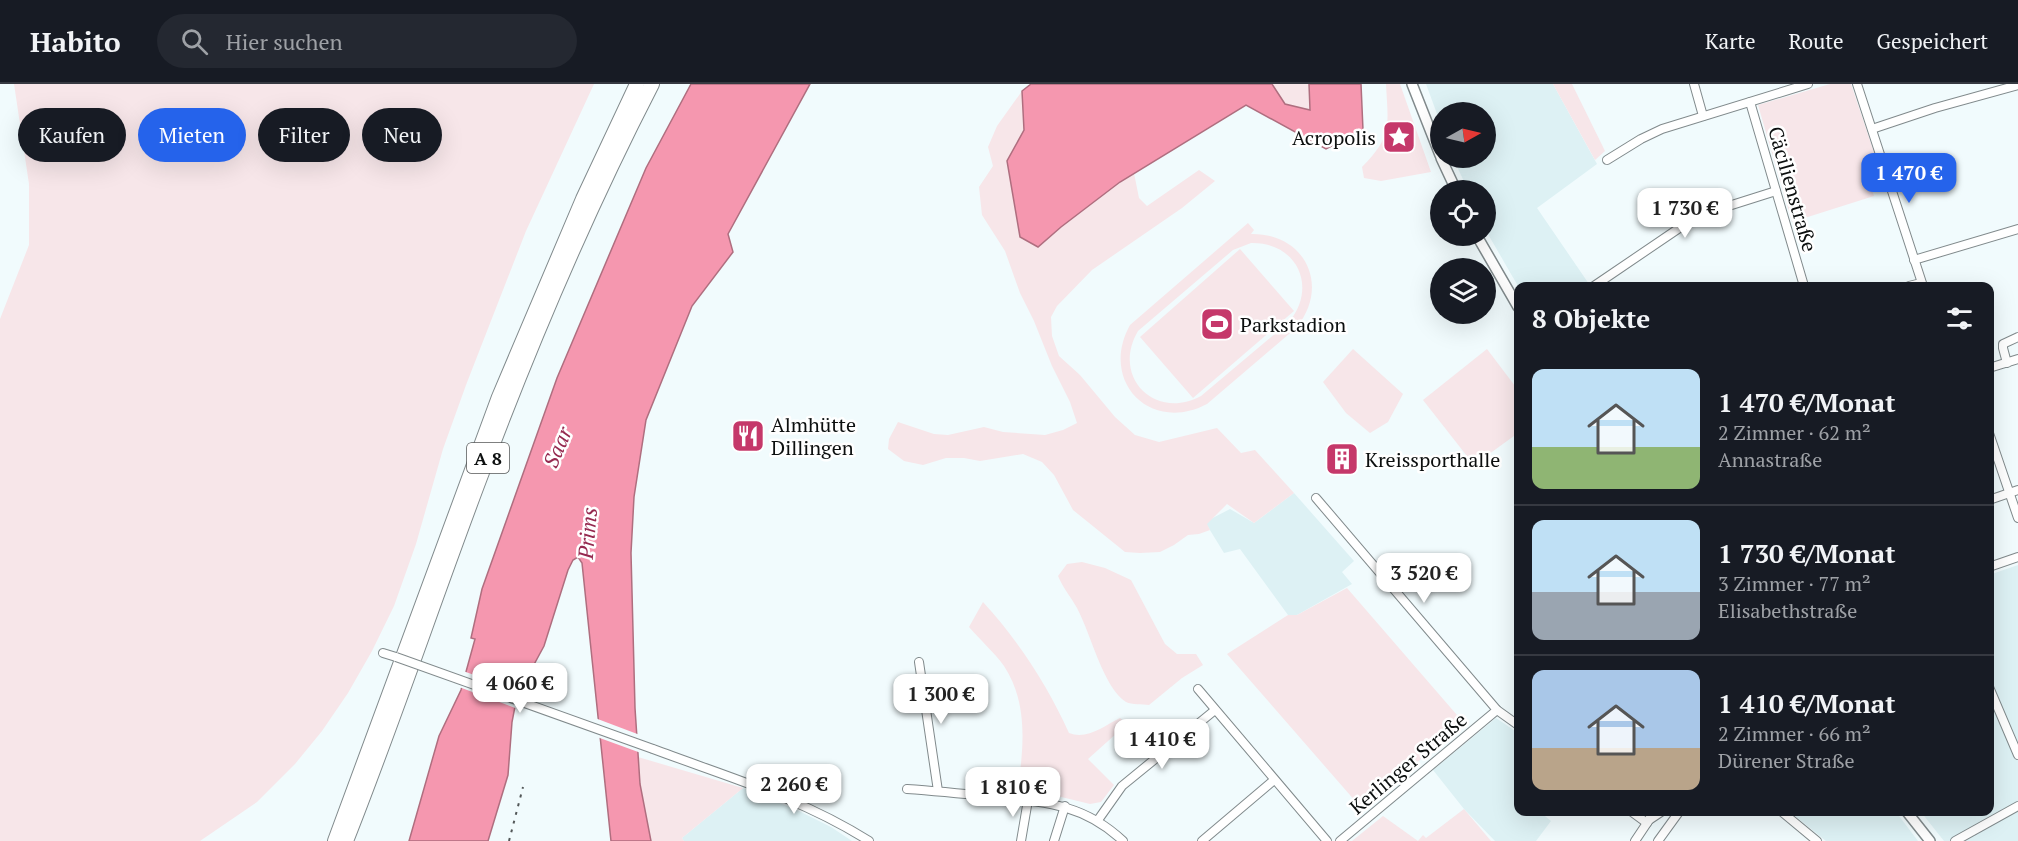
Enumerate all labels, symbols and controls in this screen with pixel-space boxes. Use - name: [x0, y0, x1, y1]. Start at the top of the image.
- search box: [157, 14, 577, 68]
- text: Habito: [30, 23, 121, 60]
- icon: search: [178, 25, 211, 58]
- text: Hier suchen: [226, 27, 343, 56]
- text: Karte: [1705, 27, 1756, 55]
- text: Route: [1789, 27, 1844, 55]
- text: Gespeichert: [1877, 27, 1988, 55]
- north arrow: [1430, 102, 1496, 168]
- map controls: [1430, 102, 1496, 324]
- chip: Kaufen: [18, 108, 126, 162]
- chip: Mieten: [138, 108, 246, 162]
- chip: Filter: [258, 108, 350, 162]
- chip: Neu: [362, 108, 442, 162]
- place icon: Acropolis: [1381, 119, 1417, 155]
- street label: Cäcilienstraße: [1762, 123, 1824, 255]
- place label: Acropolis: [1292, 124, 1376, 151]
- pin: 1 470 €: [1854, 153, 1964, 204]
- text: 1 470 €: [1875, 159, 1943, 186]
- button: locate: [1430, 180, 1496, 246]
- pin: 1 730 €: [1630, 188, 1740, 239]
- text: 1 730 €: [1651, 194, 1719, 221]
- button: layers: [1430, 258, 1496, 324]
- text: 8 Objekte: [1532, 301, 1650, 335]
- icon: filters: [1943, 302, 1976, 335]
- sports icon: Parkstadion: [1199, 306, 1235, 342]
- place label: Parkstadion: [1240, 311, 1346, 338]
- text: 1 470 €/Monat: [1718, 385, 1896, 419]
- icon: home: [1580, 393, 1652, 465]
- place label: Almhütte Dillingen: [771, 411, 856, 461]
- restaurant icon: Almhütte Dillingen: [730, 418, 766, 454]
- text: 2 Zimmer · 62 m²: [1718, 419, 1871, 446]
- water label: Saar: [536, 422, 578, 472]
- building icon: Kreissporthalle: [1324, 441, 1360, 477]
- road number: A 8: [467, 443, 509, 473]
- place label: Kreissporthalle: [1365, 446, 1500, 473]
- text: Annastraße: [1718, 446, 1822, 473]
- water label: Prims: [571, 506, 603, 561]
- text: 1 730 €/Monat: [1718, 536, 1896, 570]
- icon: home: [1580, 544, 1652, 616]
- pin: 3 520 €: [1369, 553, 1479, 604]
- text: 3 520 €: [1390, 559, 1458, 586]
- text: 3 Zimmer · 77 m²: [1718, 570, 1871, 597]
- text: Elisabethstraße: [1718, 597, 1857, 624]
- pin: 4 060 €: [465, 663, 575, 714]
- text: 4 060 €: [486, 669, 554, 696]
- pin: 1 300 €: [886, 674, 996, 725]
- text: 1 300 €: [907, 680, 975, 707]
- text: 1 410 €/Monat: [1718, 686, 1896, 720]
- icon: home: [1580, 694, 1652, 766]
- street label: Kerlinger Straße: [1344, 706, 1472, 820]
- pin: 1 410 €: [1107, 719, 1217, 770]
- text: 2 Zimmer · 66 m²: [1718, 720, 1871, 747]
- text: 1 410 €: [1128, 725, 1196, 752]
- text: Dürener Straße: [1718, 747, 1855, 774]
- pin: 2 260 €: [739, 764, 849, 815]
- pin: 1 810 €: [958, 767, 1068, 818]
- text: 2 260 €: [760, 770, 828, 797]
- text: 1 810 €: [979, 773, 1047, 800]

